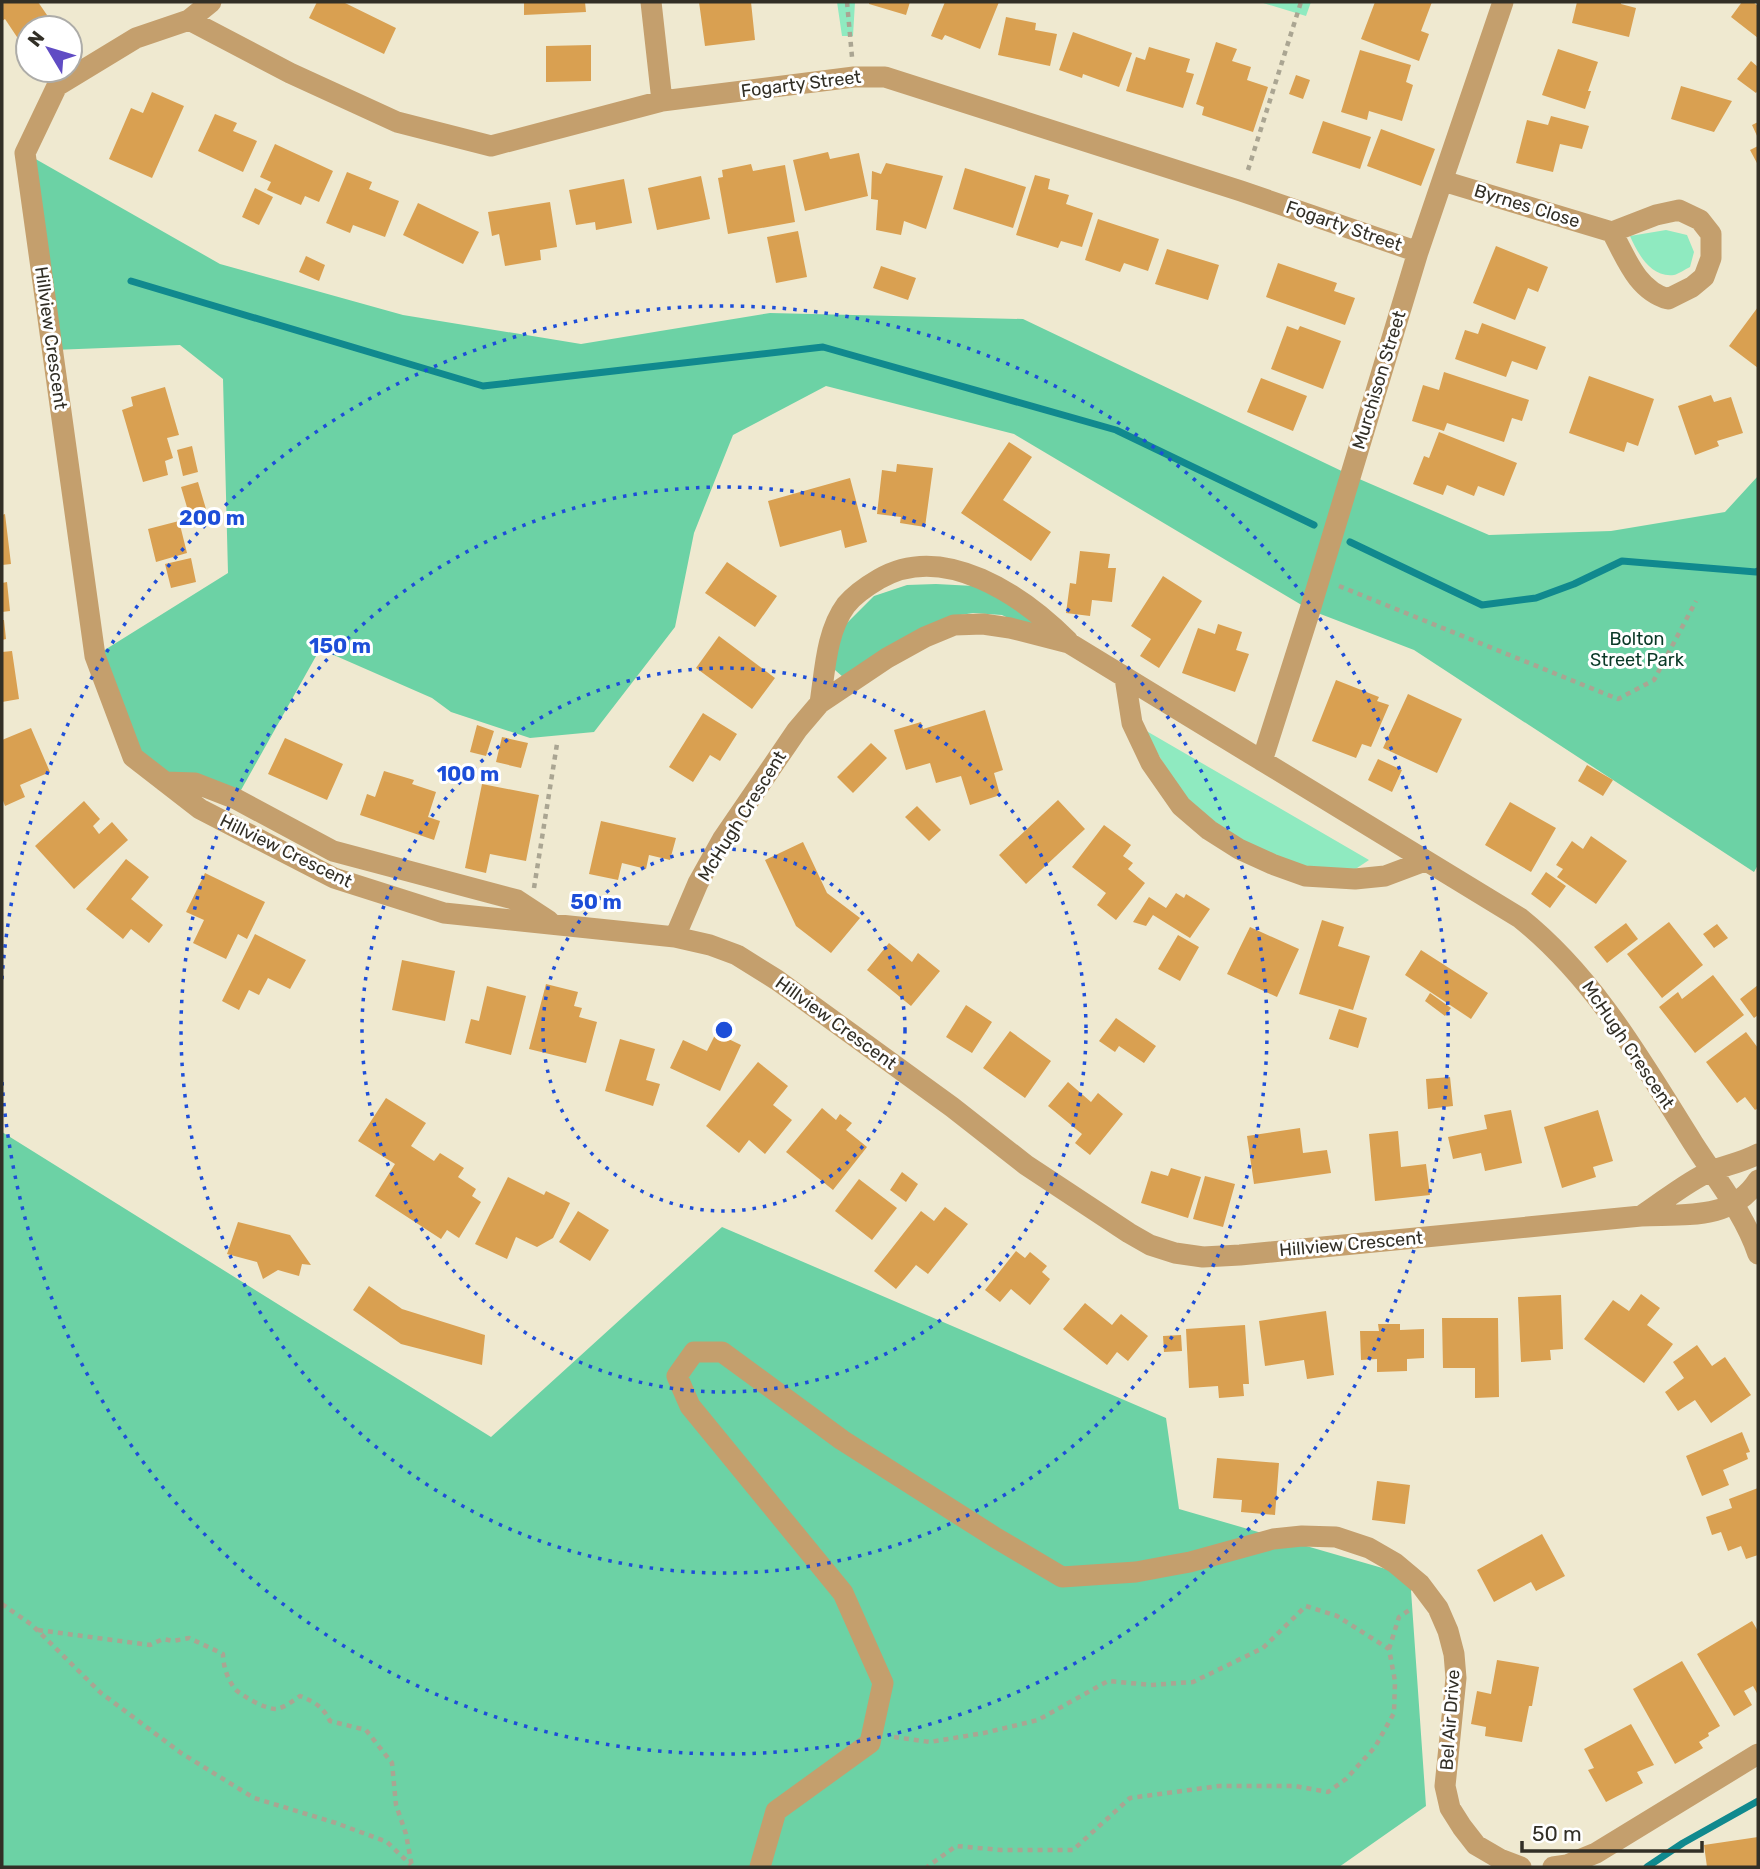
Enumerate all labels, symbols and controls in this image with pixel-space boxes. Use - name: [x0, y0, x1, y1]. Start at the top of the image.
- north arrow: [14, 14, 84, 84]
- text: N: [23, 26, 49, 51]
- street label: Fogarty Street: [740, 66, 862, 102]
- street label: Byrnes Close: [1472, 179, 1582, 233]
- street label: Fogarty Street: [1283, 196, 1405, 256]
- street label: Hillview Crescent: [30, 265, 72, 411]
- street label: Murchison Street: [1347, 308, 1411, 452]
- text: 200 m: [179, 505, 245, 530]
- park label: Bolton Street Park: [1590, 628, 1685, 671]
- text: 150 m: [309, 633, 371, 658]
- street label: McHugh Crescent: [693, 747, 791, 885]
- text: 100 m: [437, 761, 499, 786]
- street label: Hillview Crescent: [216, 809, 356, 893]
- text: 50 m: [570, 889, 622, 914]
- street label: Hillview Crescent: [771, 972, 901, 1074]
- street label: McHugh Crescent: [1577, 977, 1679, 1113]
- centre of rings: [712, 1018, 736, 1042]
- street label: Hillview Crescent: [1278, 1227, 1424, 1261]
- street label: Bel Air Drive: [1436, 1669, 1464, 1771]
- scale bar: [1522, 1810, 1702, 1854]
- text: 50 m: [1532, 1821, 1582, 1846]

